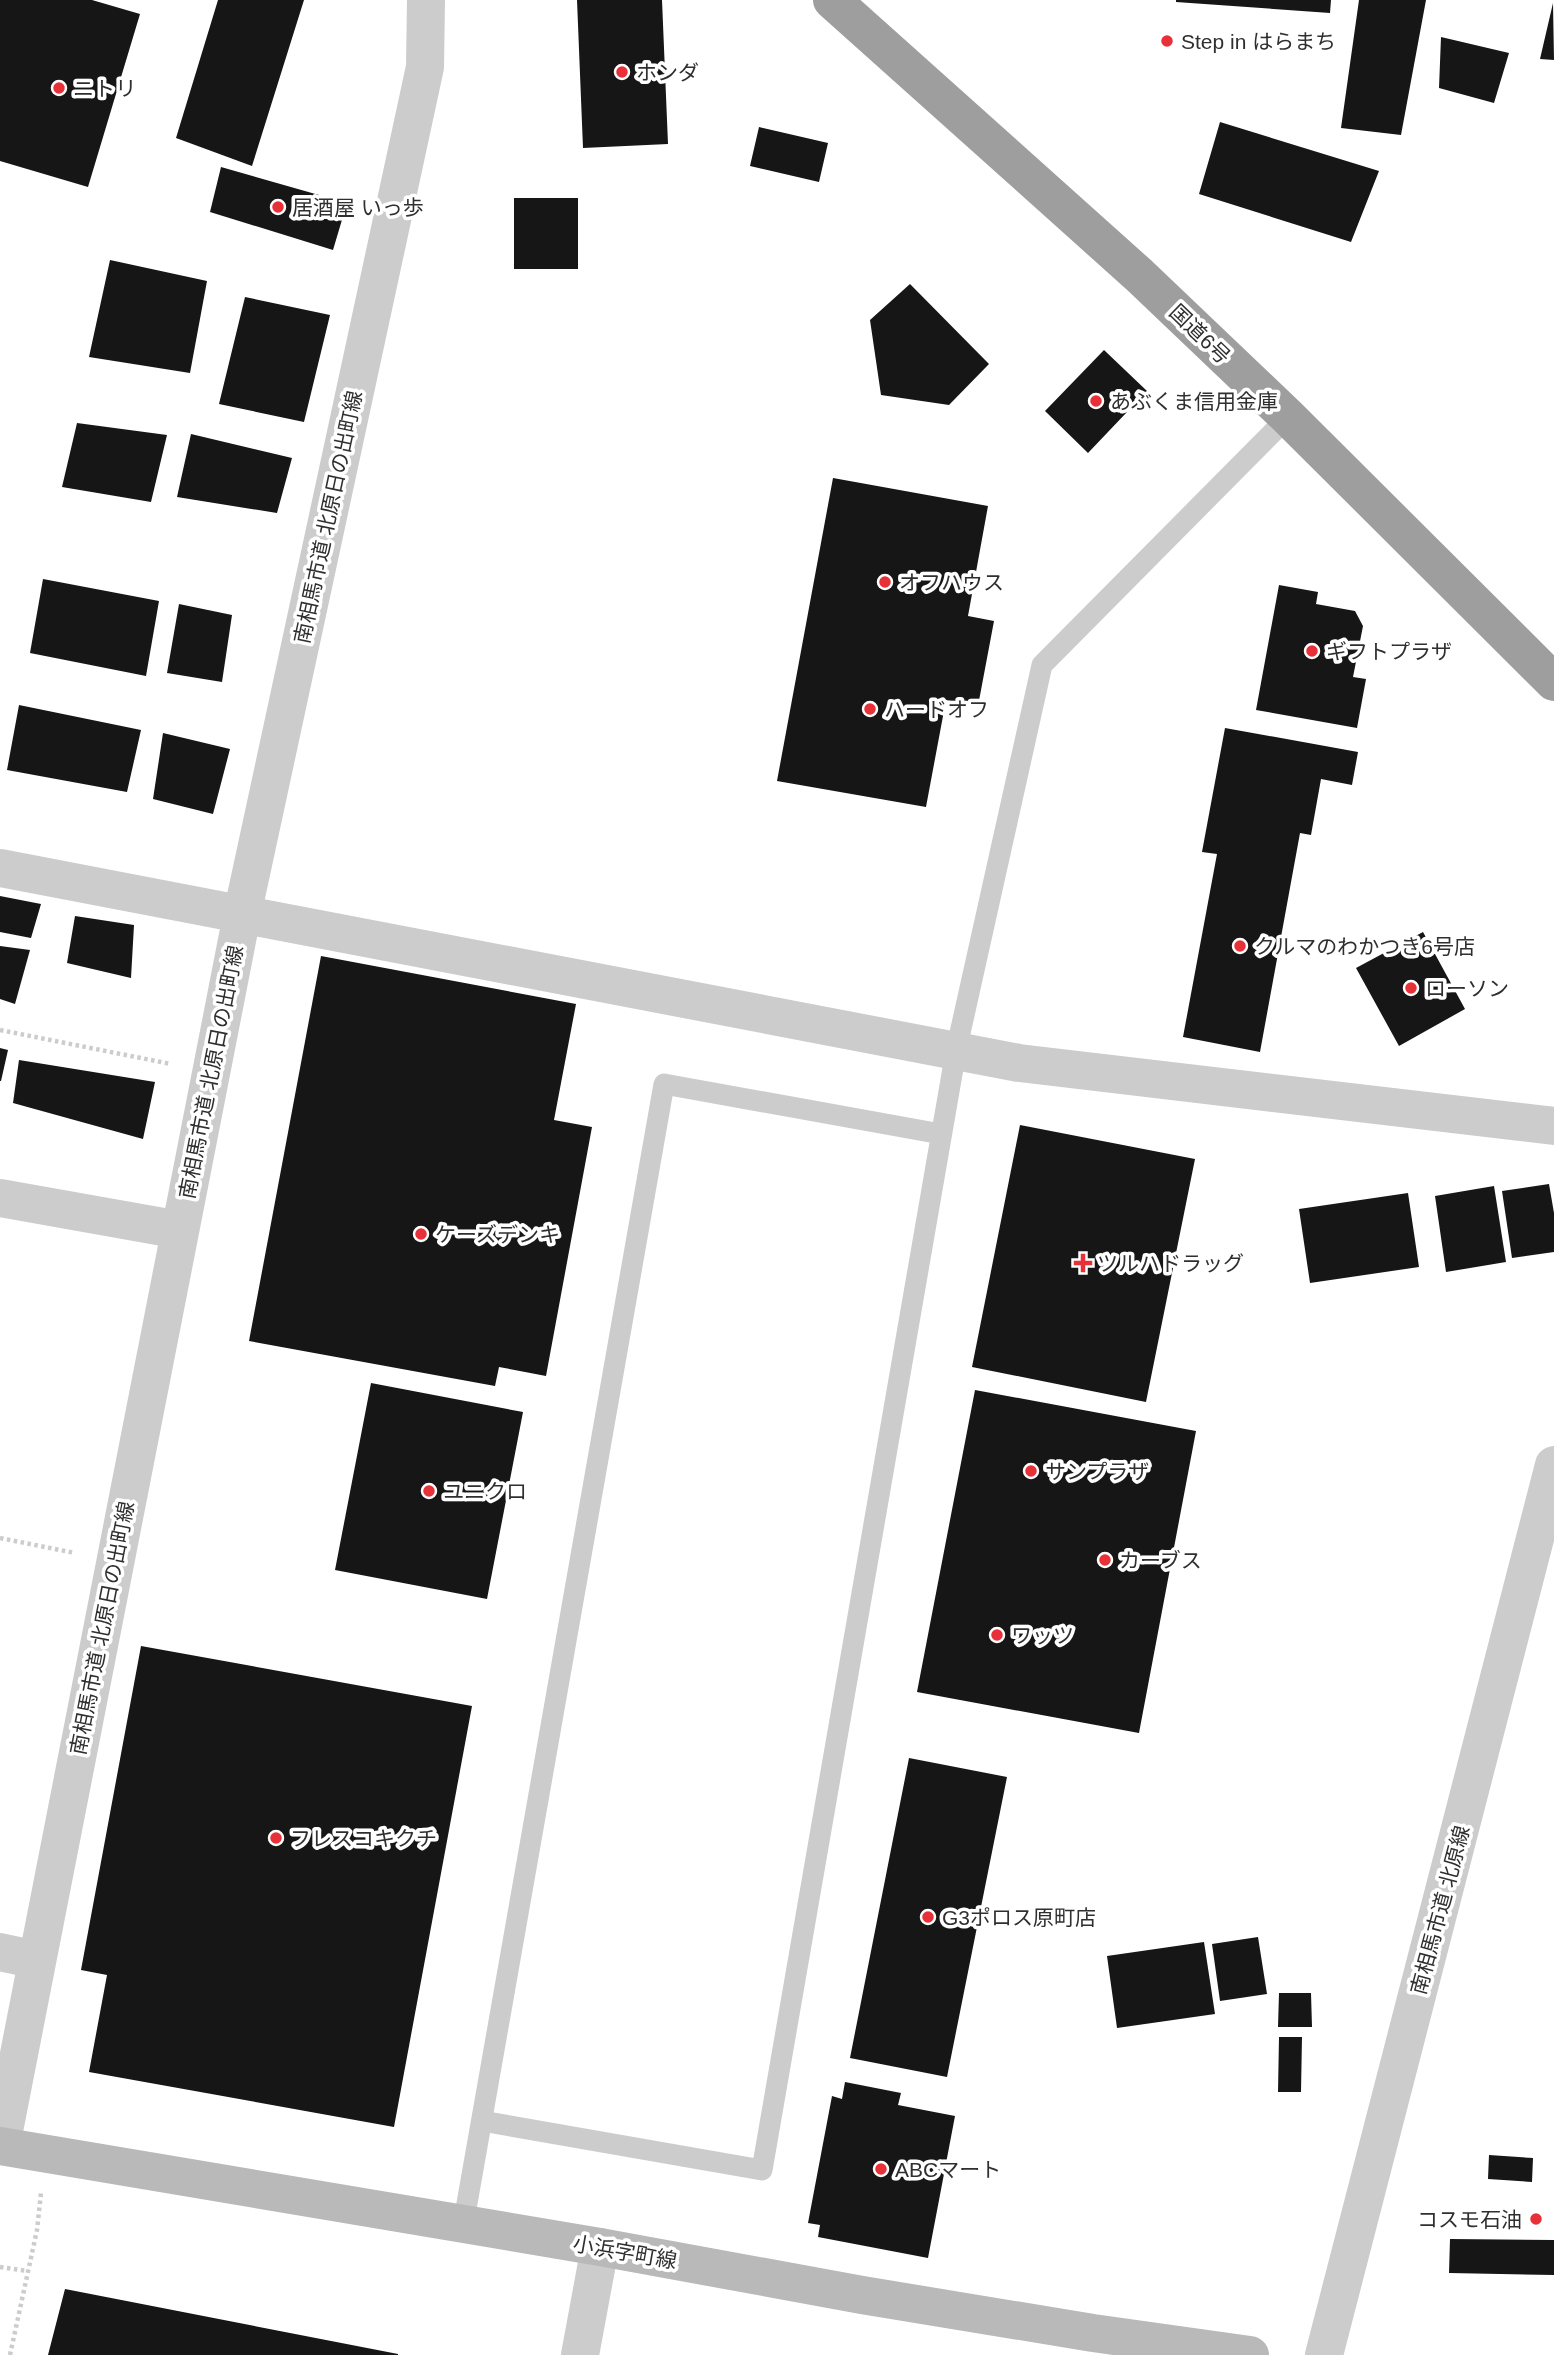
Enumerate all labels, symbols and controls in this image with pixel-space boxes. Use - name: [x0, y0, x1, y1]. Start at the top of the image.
- place label: Step in はらまち: [1181, 30, 1336, 53]
- marker: Step in はらまち: [1159, 33, 1175, 49]
- place label: ホンダ: [636, 61, 699, 84]
- marker: ホンダ: [614, 64, 630, 80]
- place label: ニトリ: [73, 77, 136, 100]
- marker: ニトリ: [51, 80, 67, 96]
- place label: 居酒屋 いっ歩: [292, 196, 424, 219]
- marker: 居酒屋 いっ歩: [270, 199, 286, 215]
- street label: 国道6号: [1165, 300, 1235, 368]
- street label: 南相馬市道 北原日の出町線: [290, 389, 366, 645]
- place label: あぶくま信用金庫: [1110, 390, 1278, 413]
- marker: あぶくま信用金庫: [1088, 393, 1104, 409]
- place label: オフハウス: [899, 571, 1004, 594]
- marker: オフハウス: [877, 574, 893, 590]
- place label: ギフトプラザ: [1326, 640, 1452, 663]
- marker: ギフトプラザ: [1304, 643, 1320, 659]
- place label: ハードオフ: [884, 698, 989, 721]
- marker: ハードオフ: [862, 701, 878, 717]
- place label: クルマのわかつき6号店: [1254, 935, 1475, 958]
- marker: クルマのわかつき6号店: [1232, 938, 1248, 954]
- street label: 南相馬市道 北原日の出町線: [175, 943, 247, 1201]
- place label: ローソン: [1425, 977, 1509, 1000]
- marker: ローソン: [1403, 980, 1419, 996]
- place label: ケーズデンキ: [435, 1223, 560, 1246]
- marker: ケーズデンキ: [413, 1226, 429, 1242]
- place label: ツルハドラッグ: [1097, 1252, 1244, 1275]
- marker: ツルハドラッグ: [1075, 1255, 1091, 1271]
- place label: サンプラザ: [1045, 1460, 1149, 1483]
- marker: サンプラザ: [1023, 1463, 1039, 1479]
- place label: ユニクロ: [443, 1480, 527, 1503]
- marker: ユニクロ: [421, 1483, 437, 1499]
- street label: 南相馬市道 北原日の出町線: [66, 1499, 138, 1757]
- place label: カーブス: [1119, 1549, 1202, 1572]
- marker: カーブス: [1097, 1552, 1113, 1568]
- place label: ワッツ: [1011, 1624, 1074, 1647]
- marker: ワッツ: [989, 1627, 1005, 1643]
- street label: 南相馬市道 北原線: [1406, 1823, 1474, 1997]
- place label: フレスコキクチ: [290, 1827, 437, 1850]
- marker: フレスコキクチ: [268, 1830, 284, 1846]
- place label: G3ポロス原町店: [942, 1906, 1096, 1929]
- marker: G3ポロス原町店: [920, 1909, 936, 1925]
- place label: ABCマート: [895, 2158, 1001, 2181]
- marker: ABCマート: [873, 2161, 889, 2177]
- place label: コスモ石油: [1417, 2208, 1522, 2231]
- marker: コスモ石油: [1528, 2211, 1544, 2227]
- street label: 小浜字町線: [571, 2232, 679, 2272]

